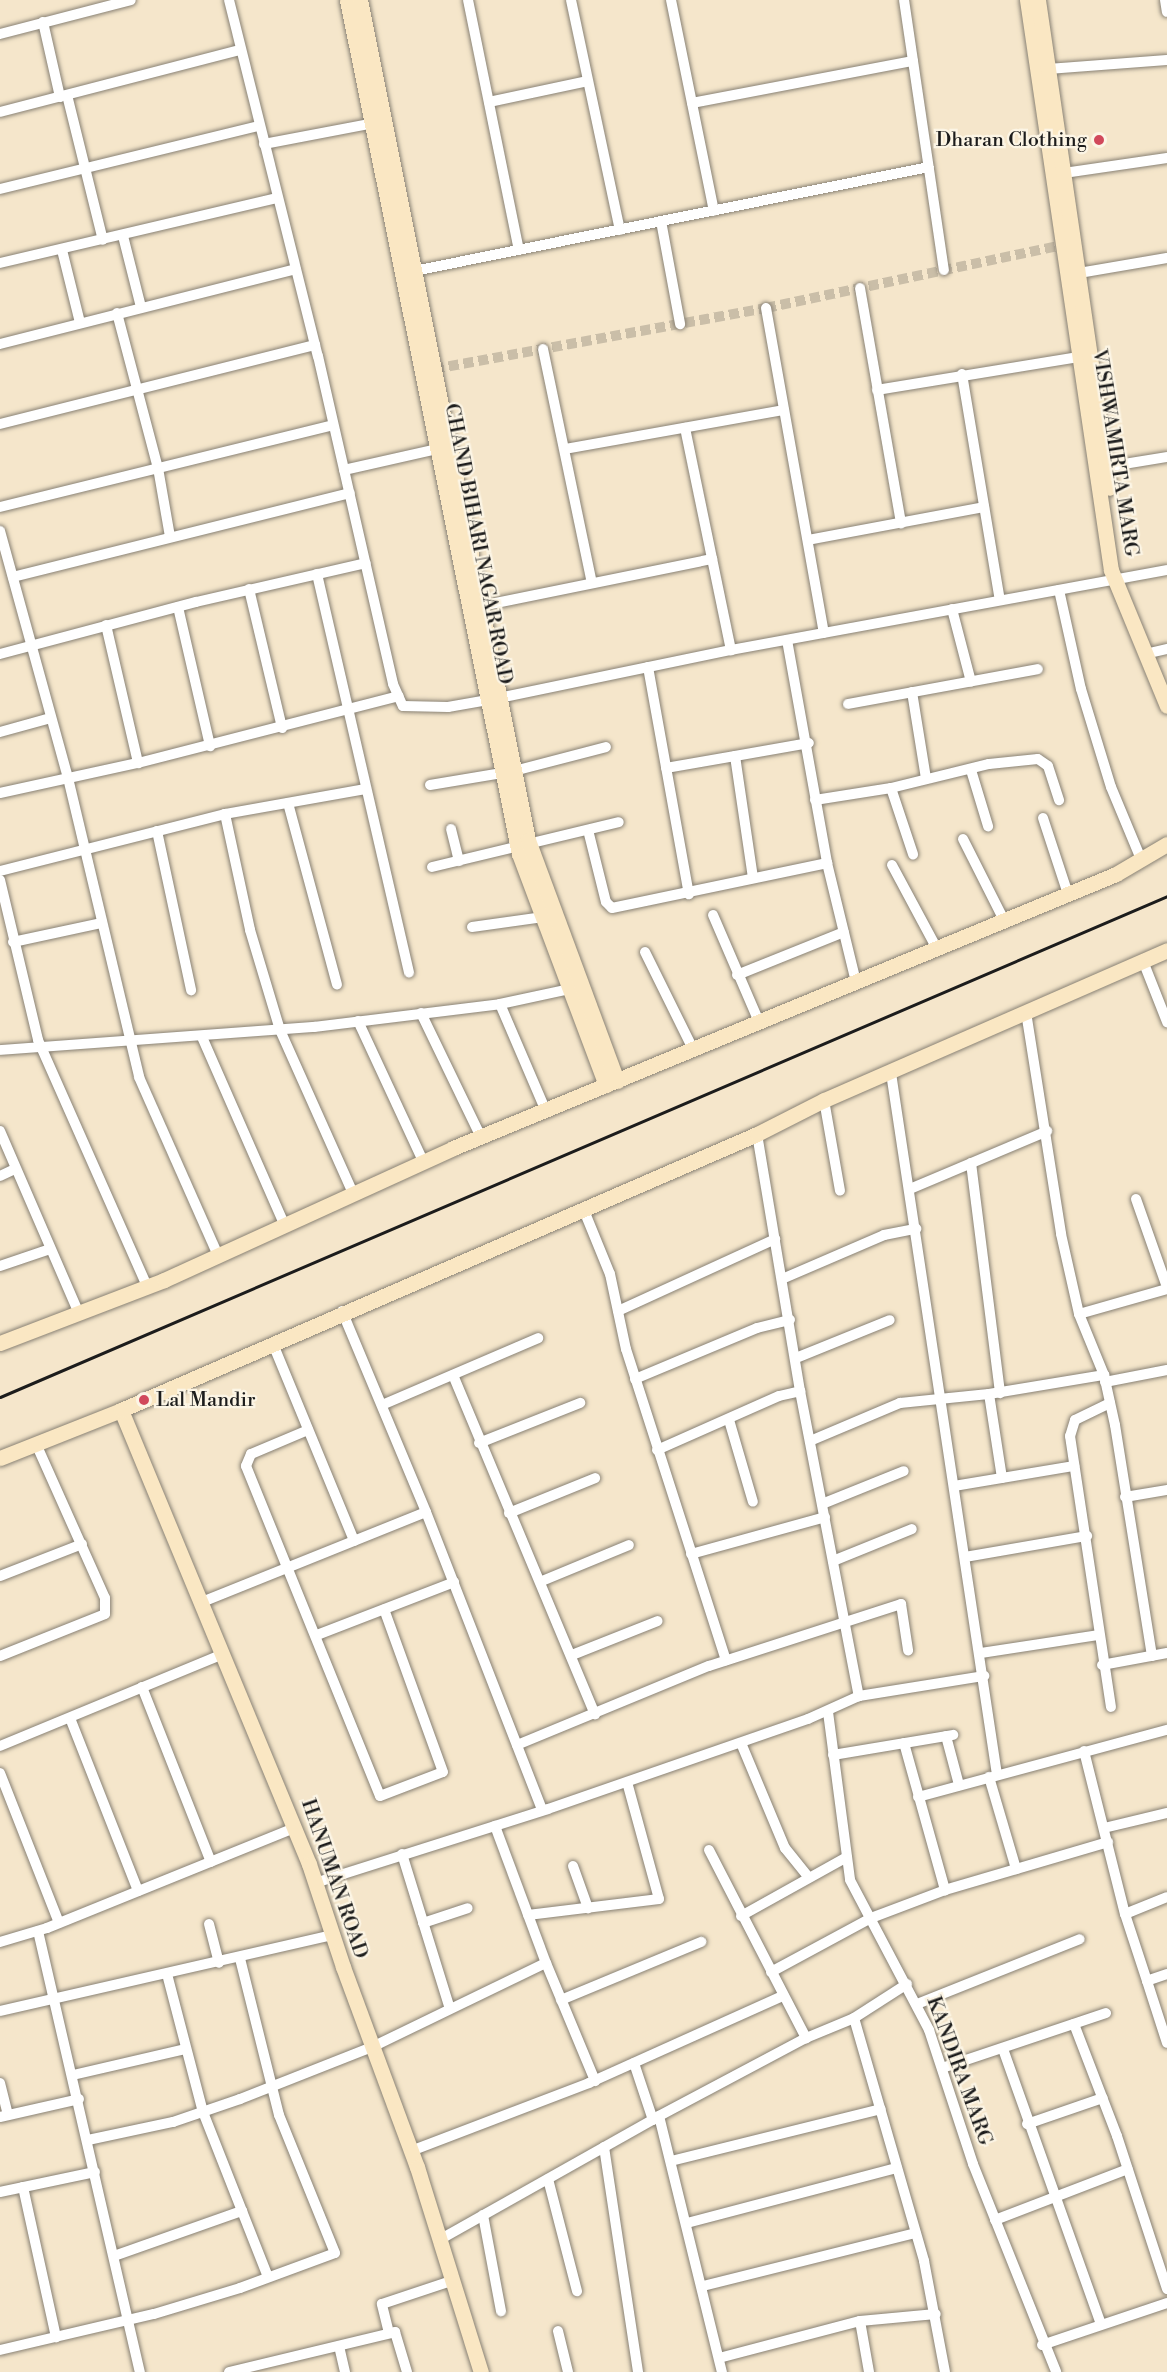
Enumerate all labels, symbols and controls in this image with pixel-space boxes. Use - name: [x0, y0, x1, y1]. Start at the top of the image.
- place label: Dharan Clothing: [936, 128, 1087, 152]
- marker: Dharan Clothing: [1092, 133, 1106, 147]
- street label: VISHWAMIRTA MARG: [1087, 348, 1143, 558]
- street label: CHAND BIHARI NAGAR ROAD: [439, 401, 517, 687]
- place label: Lal Mandir: [156, 1388, 256, 1412]
- marker: Lal Mandir: [137, 1393, 151, 1407]
- street label: HANUMAN ROAD: [295, 1796, 373, 1962]
- street label: KANDIRA MARG: [921, 1993, 997, 2149]

